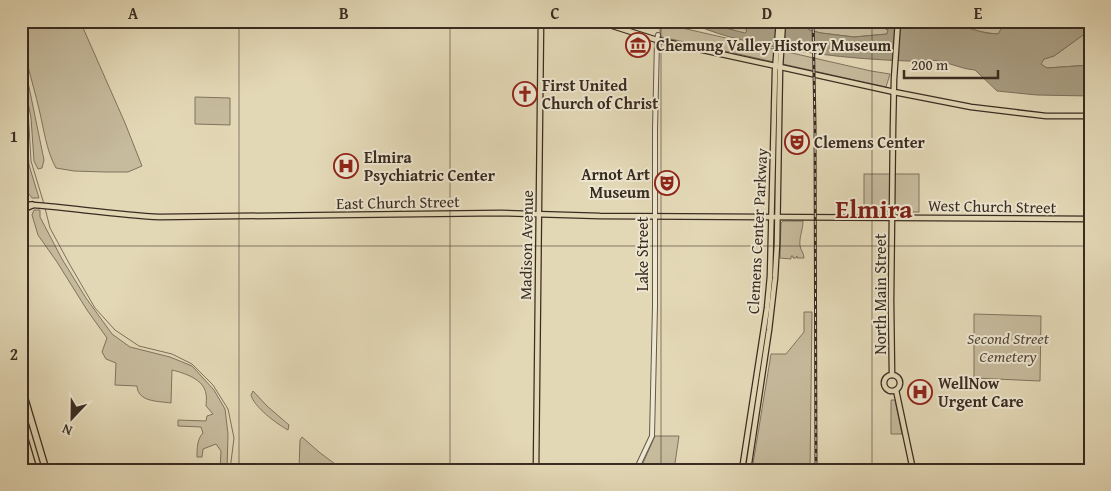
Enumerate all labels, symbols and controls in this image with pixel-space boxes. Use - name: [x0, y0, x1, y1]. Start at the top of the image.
- text: A: [128, 1, 139, 25]
- text: B: [339, 1, 349, 25]
- text: C: [550, 1, 560, 25]
- text: D: [762, 1, 772, 25]
- text: E: [974, 1, 983, 25]
- museum icon: Chemung Valley History Museum: [625, 32, 651, 58]
- place label: Chemung Valley History Museum: [656, 33, 892, 57]
- scale bar: [904, 48, 997, 80]
- text: 200 m: [911, 54, 949, 75]
- place label: First United Church of Christ: [542, 73, 658, 115]
- church icon: First United Church of Christ: [512, 81, 538, 107]
- text: 1: [10, 124, 18, 148]
- theatre icon: Clemens Center: [784, 129, 810, 155]
- place label: Clemens Center: [814, 130, 926, 154]
- place label: Elmira Psychiatric Center: [364, 145, 496, 187]
- street label: Clemens Center Parkway: [741, 147, 773, 315]
- hospital icon: Elmira Psychiatric Center: [333, 153, 359, 179]
- place label: Arnot Art Museum: [581, 162, 650, 204]
- theatre icon: Arnot Art Museum: [654, 170, 680, 196]
- street label: East Church Street: [336, 189, 460, 215]
- district label: Elmira: [835, 189, 913, 228]
- street label: Madison Avenue: [513, 190, 539, 300]
- street label: West Church Street: [928, 193, 1057, 219]
- street label: Lake Street: [630, 216, 654, 291]
- street label: North Main Street: [868, 233, 892, 355]
- park label: Second Street Cemetery: [967, 326, 1050, 368]
- text: 2: [10, 342, 18, 366]
- place label: WellNow Urgent Care: [938, 371, 1024, 413]
- hospital icon: WellNow Urgent Care: [907, 379, 933, 405]
- north arrow: [48, 394, 98, 444]
- text: N: [58, 419, 75, 441]

